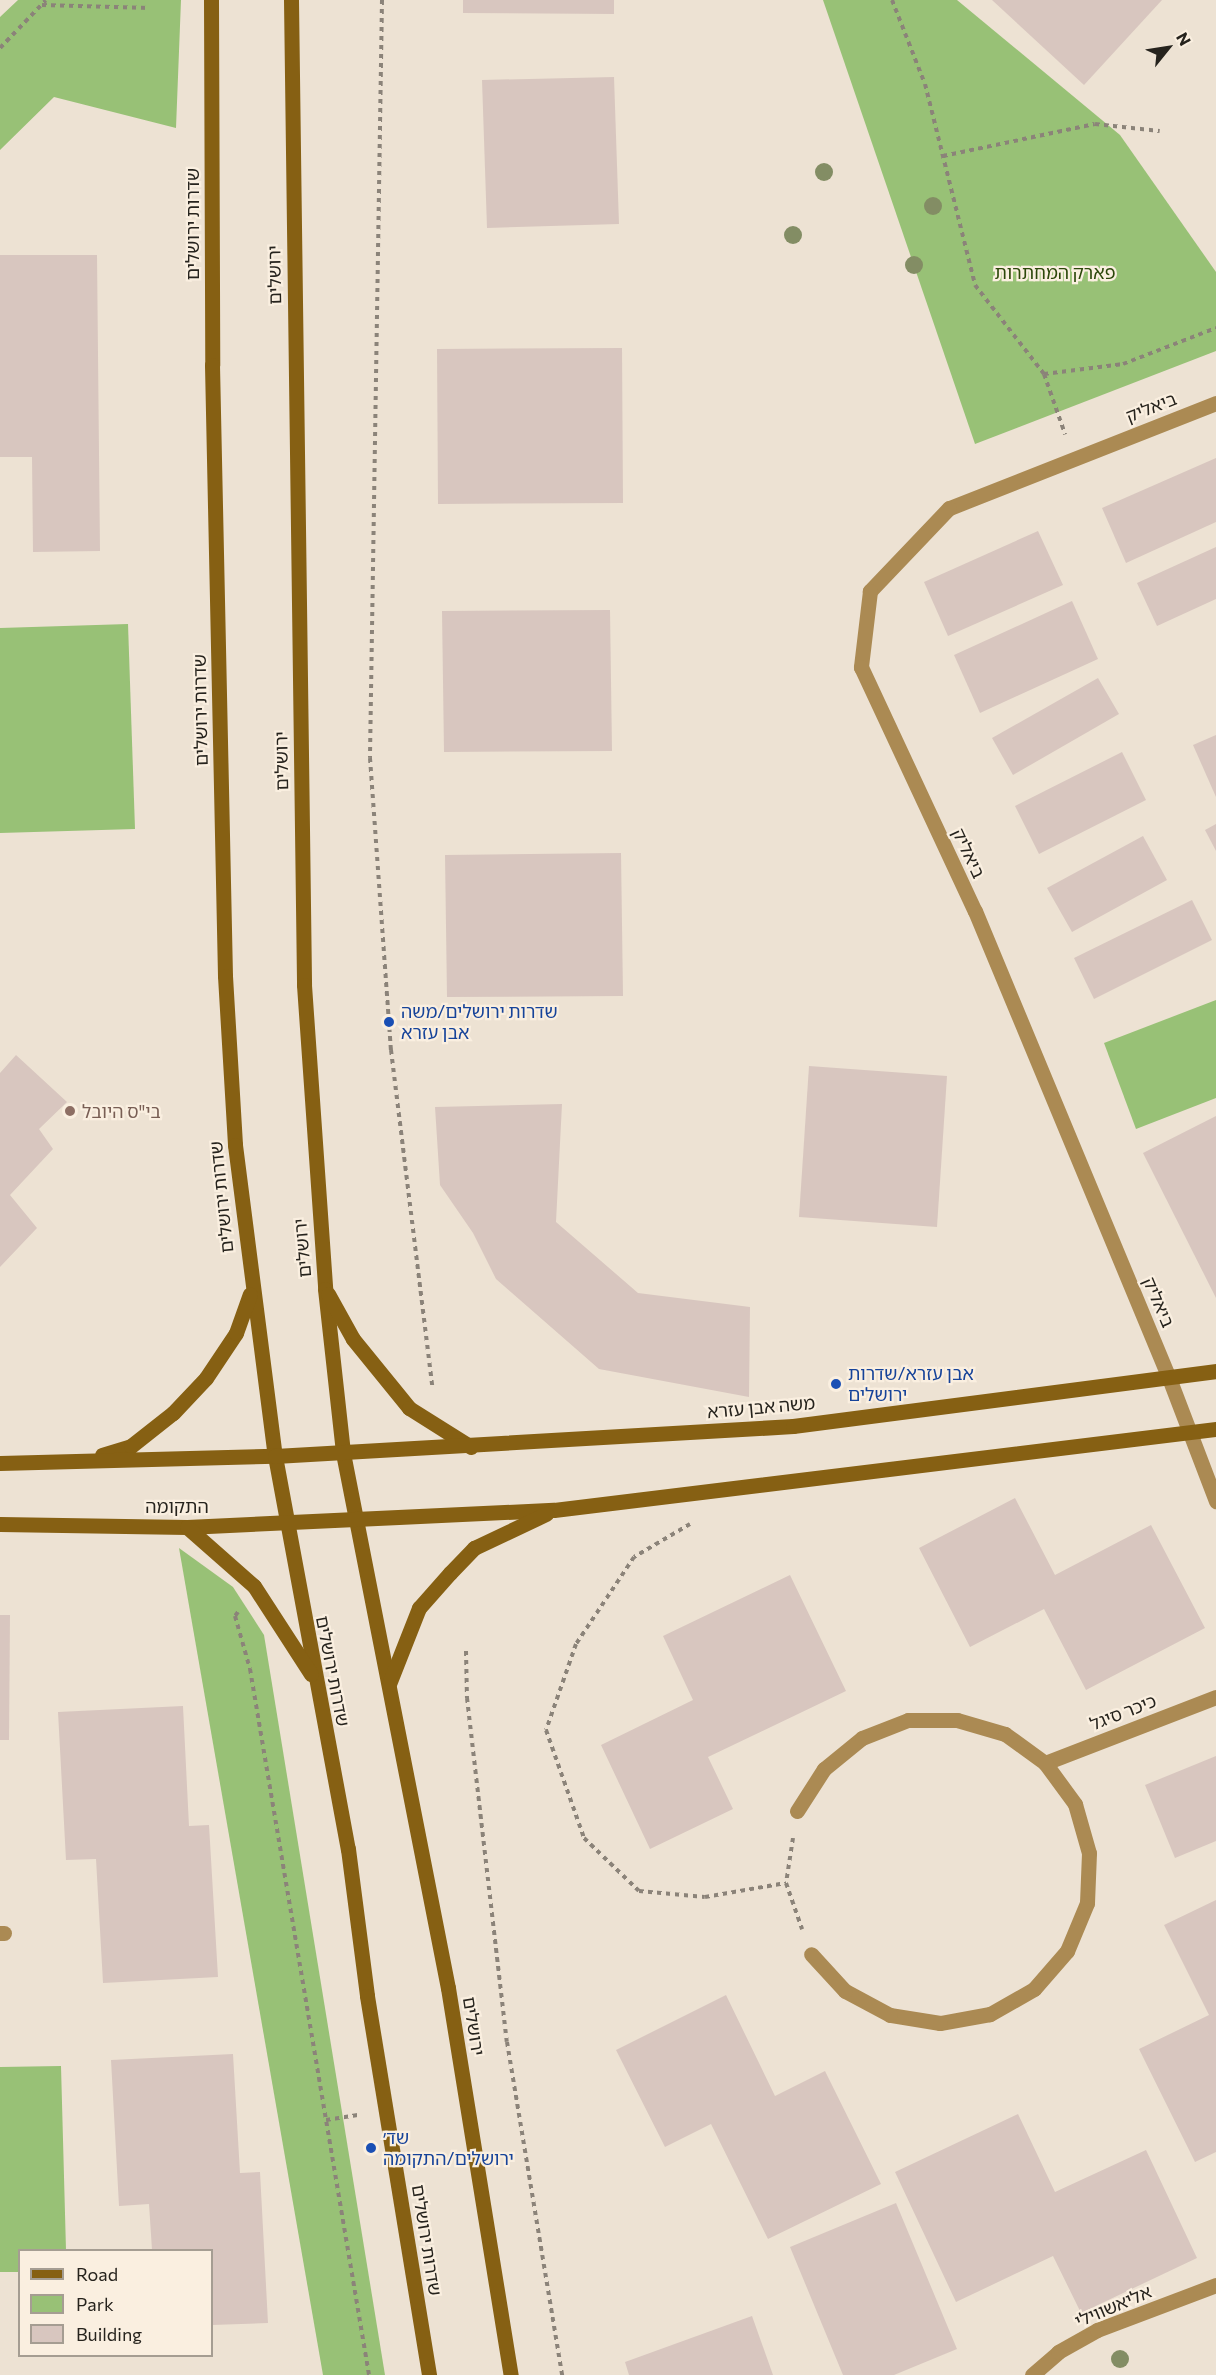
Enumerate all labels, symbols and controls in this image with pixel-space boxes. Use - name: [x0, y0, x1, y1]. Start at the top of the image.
- north arrow: [1138, 18, 1198, 78]
- text: N: [1173, 29, 1195, 49]
- street label: שדרות ירושלים: [181, 168, 203, 280]
- street label: ירושלים: [263, 245, 285, 305]
- park label: פארק המחתרות: [995, 261, 1115, 283]
- street label: ביאליק: [1122, 387, 1180, 427]
- street label: שדרות ירושלים: [188, 654, 212, 766]
- street label: ירושלים: [270, 731, 292, 791]
- street label: ביאליק: [948, 824, 990, 882]
- place label: שדרות ירושלים/משה אבן עזרא: [401, 1001, 558, 1044]
- marker: שדרות ירושלים/משה אבן עזרא: [382, 1015, 396, 1029]
- place label: בי"ס היובל: [82, 1100, 161, 1122]
- marker: בי"ס היובל: [63, 1104, 77, 1118]
- street label: שדרות ירושלים: [204, 1140, 238, 1254]
- street label: ירושלים: [289, 1217, 315, 1279]
- street label: ביאליק: [1139, 1273, 1179, 1331]
- place label: אבן עזרא/שדרות ירושלים: [848, 1363, 974, 1406]
- marker: אבן עזרא/שדרות ירושלים: [829, 1377, 843, 1391]
- street label: משה אבן עזרא: [706, 1392, 816, 1422]
- street label: התקומה: [145, 1495, 209, 1517]
- street label: שדרות ירושלים: [312, 1614, 354, 1728]
- street label: כיכר סיגל: [1087, 1690, 1159, 1734]
- street label: ירושלים: [459, 1995, 489, 2057]
- place label: שד׳ ירושלים/התקומה: [383, 2127, 514, 2170]
- marker: שד׳ ירושלים/התקומה: [364, 2141, 378, 2155]
- street label: שדרות ירושלים: [408, 2183, 446, 2297]
- legend: [18, 2249, 213, 2357]
- text: Road: [76, 2263, 118, 2285]
- street label: אליאשווילי: [1072, 2280, 1154, 2332]
- text: Park: [76, 2293, 114, 2315]
- text: Building: [76, 2323, 142, 2345]

